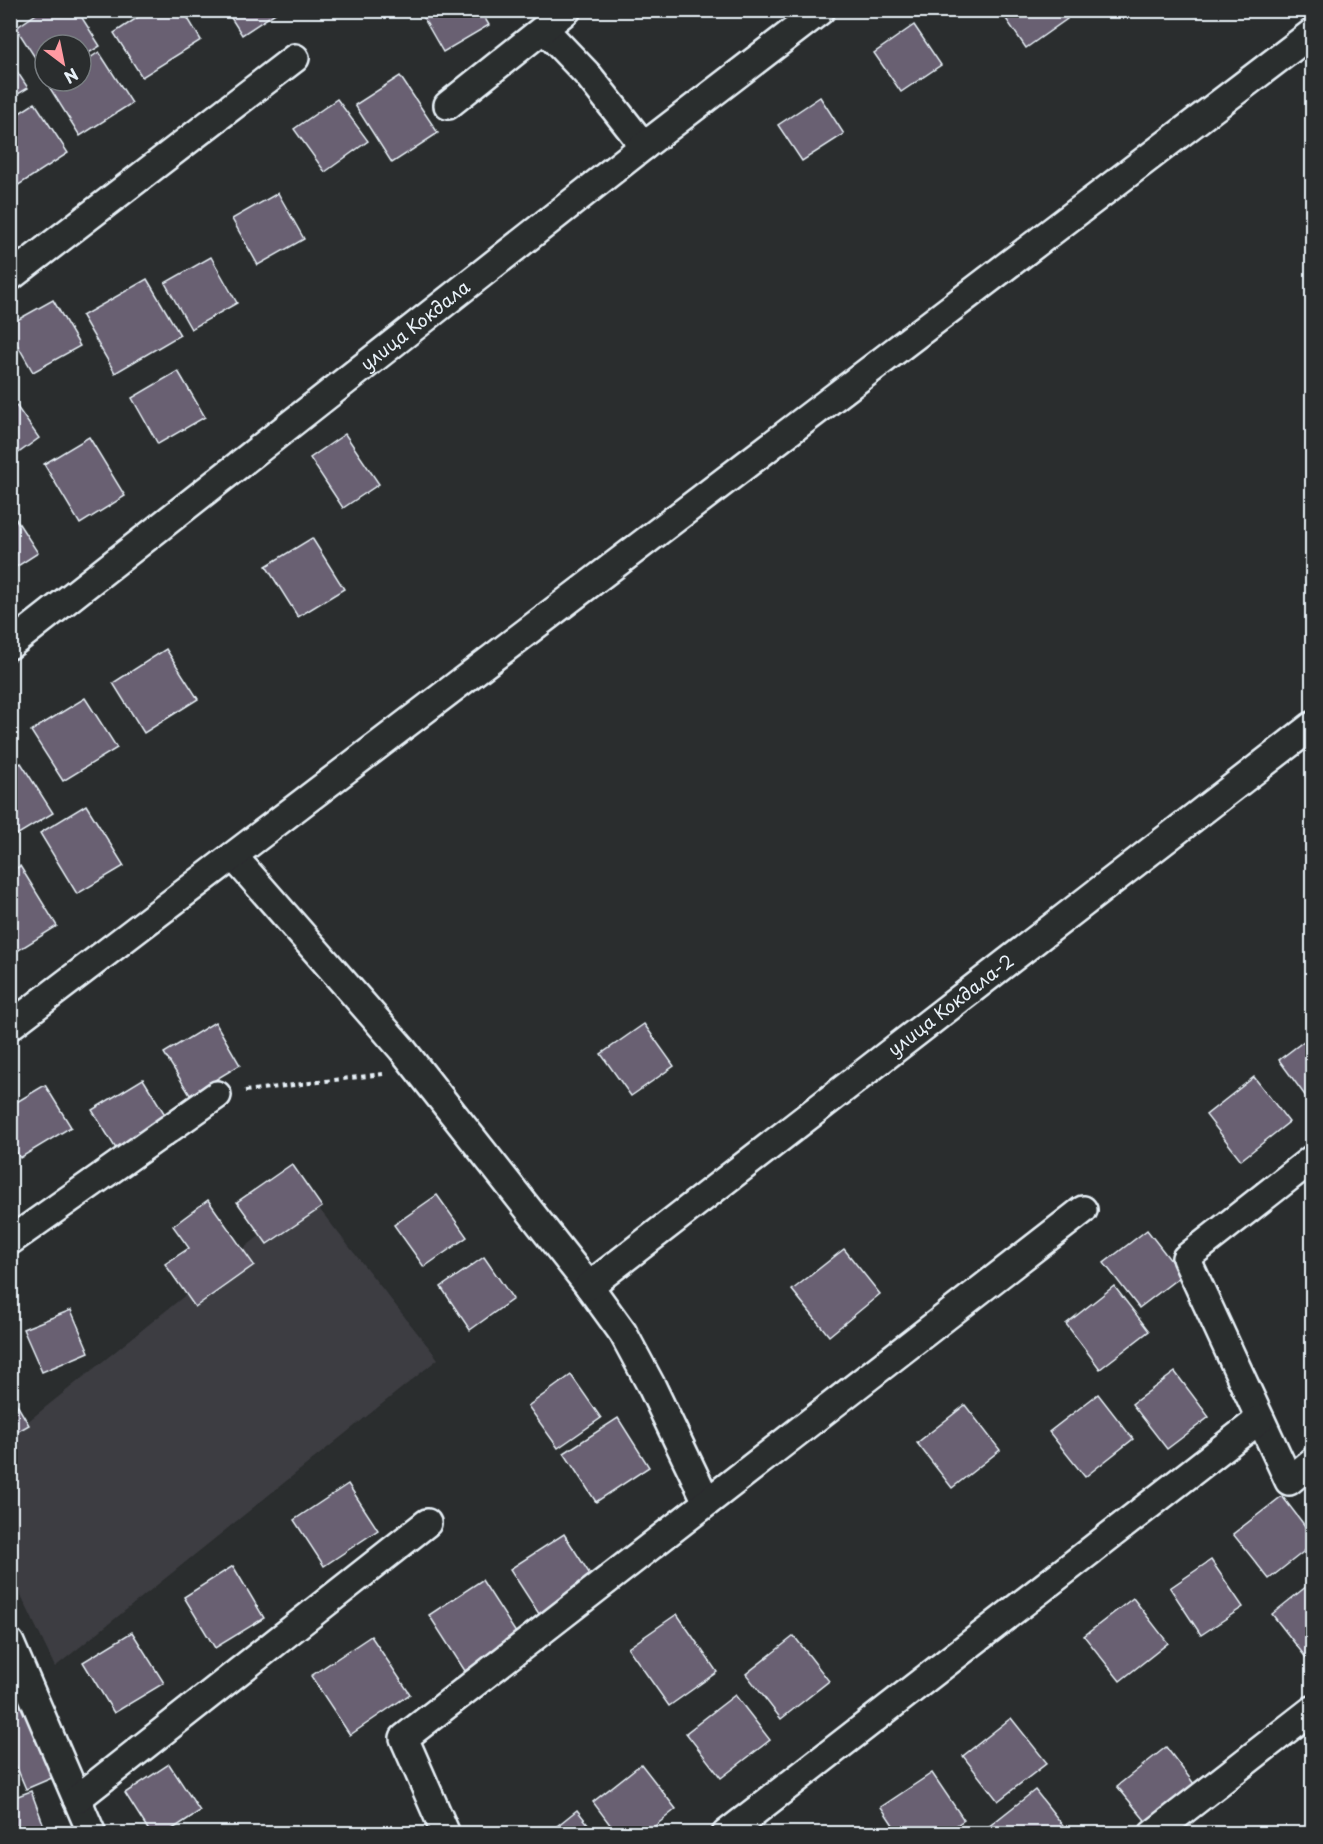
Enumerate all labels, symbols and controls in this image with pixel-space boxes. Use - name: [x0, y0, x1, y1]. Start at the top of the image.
- north arrow: [33, 33, 93, 93]
- text: N: [60, 63, 83, 90]
- street label: улица Кокдала: [354, 273, 476, 376]
- street label: улица Кокдала-2: [881, 947, 1019, 1062]

